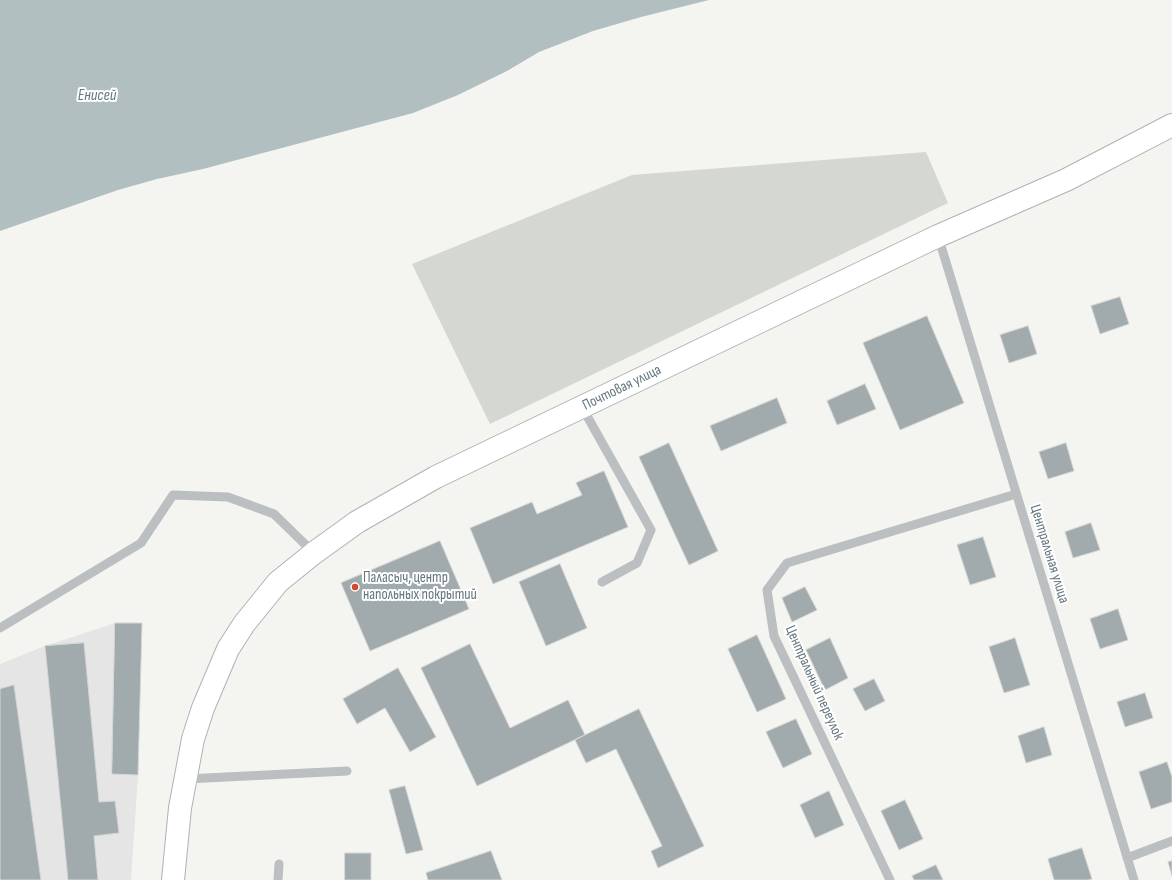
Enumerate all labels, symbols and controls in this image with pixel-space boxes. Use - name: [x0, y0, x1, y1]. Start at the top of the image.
- water label: Енисей: [78, 86, 116, 106]
- street label: Почтовая улица: [580, 361, 664, 415]
- street label: Центральная улица: [1025, 503, 1073, 605]
- place label: Паласыч, центр напольных покрытий: [363, 569, 477, 604]
- marker: Паласыч, центр напольных покрытий: [350, 582, 360, 592]
- street label: Центральный переулок: [781, 623, 847, 743]

